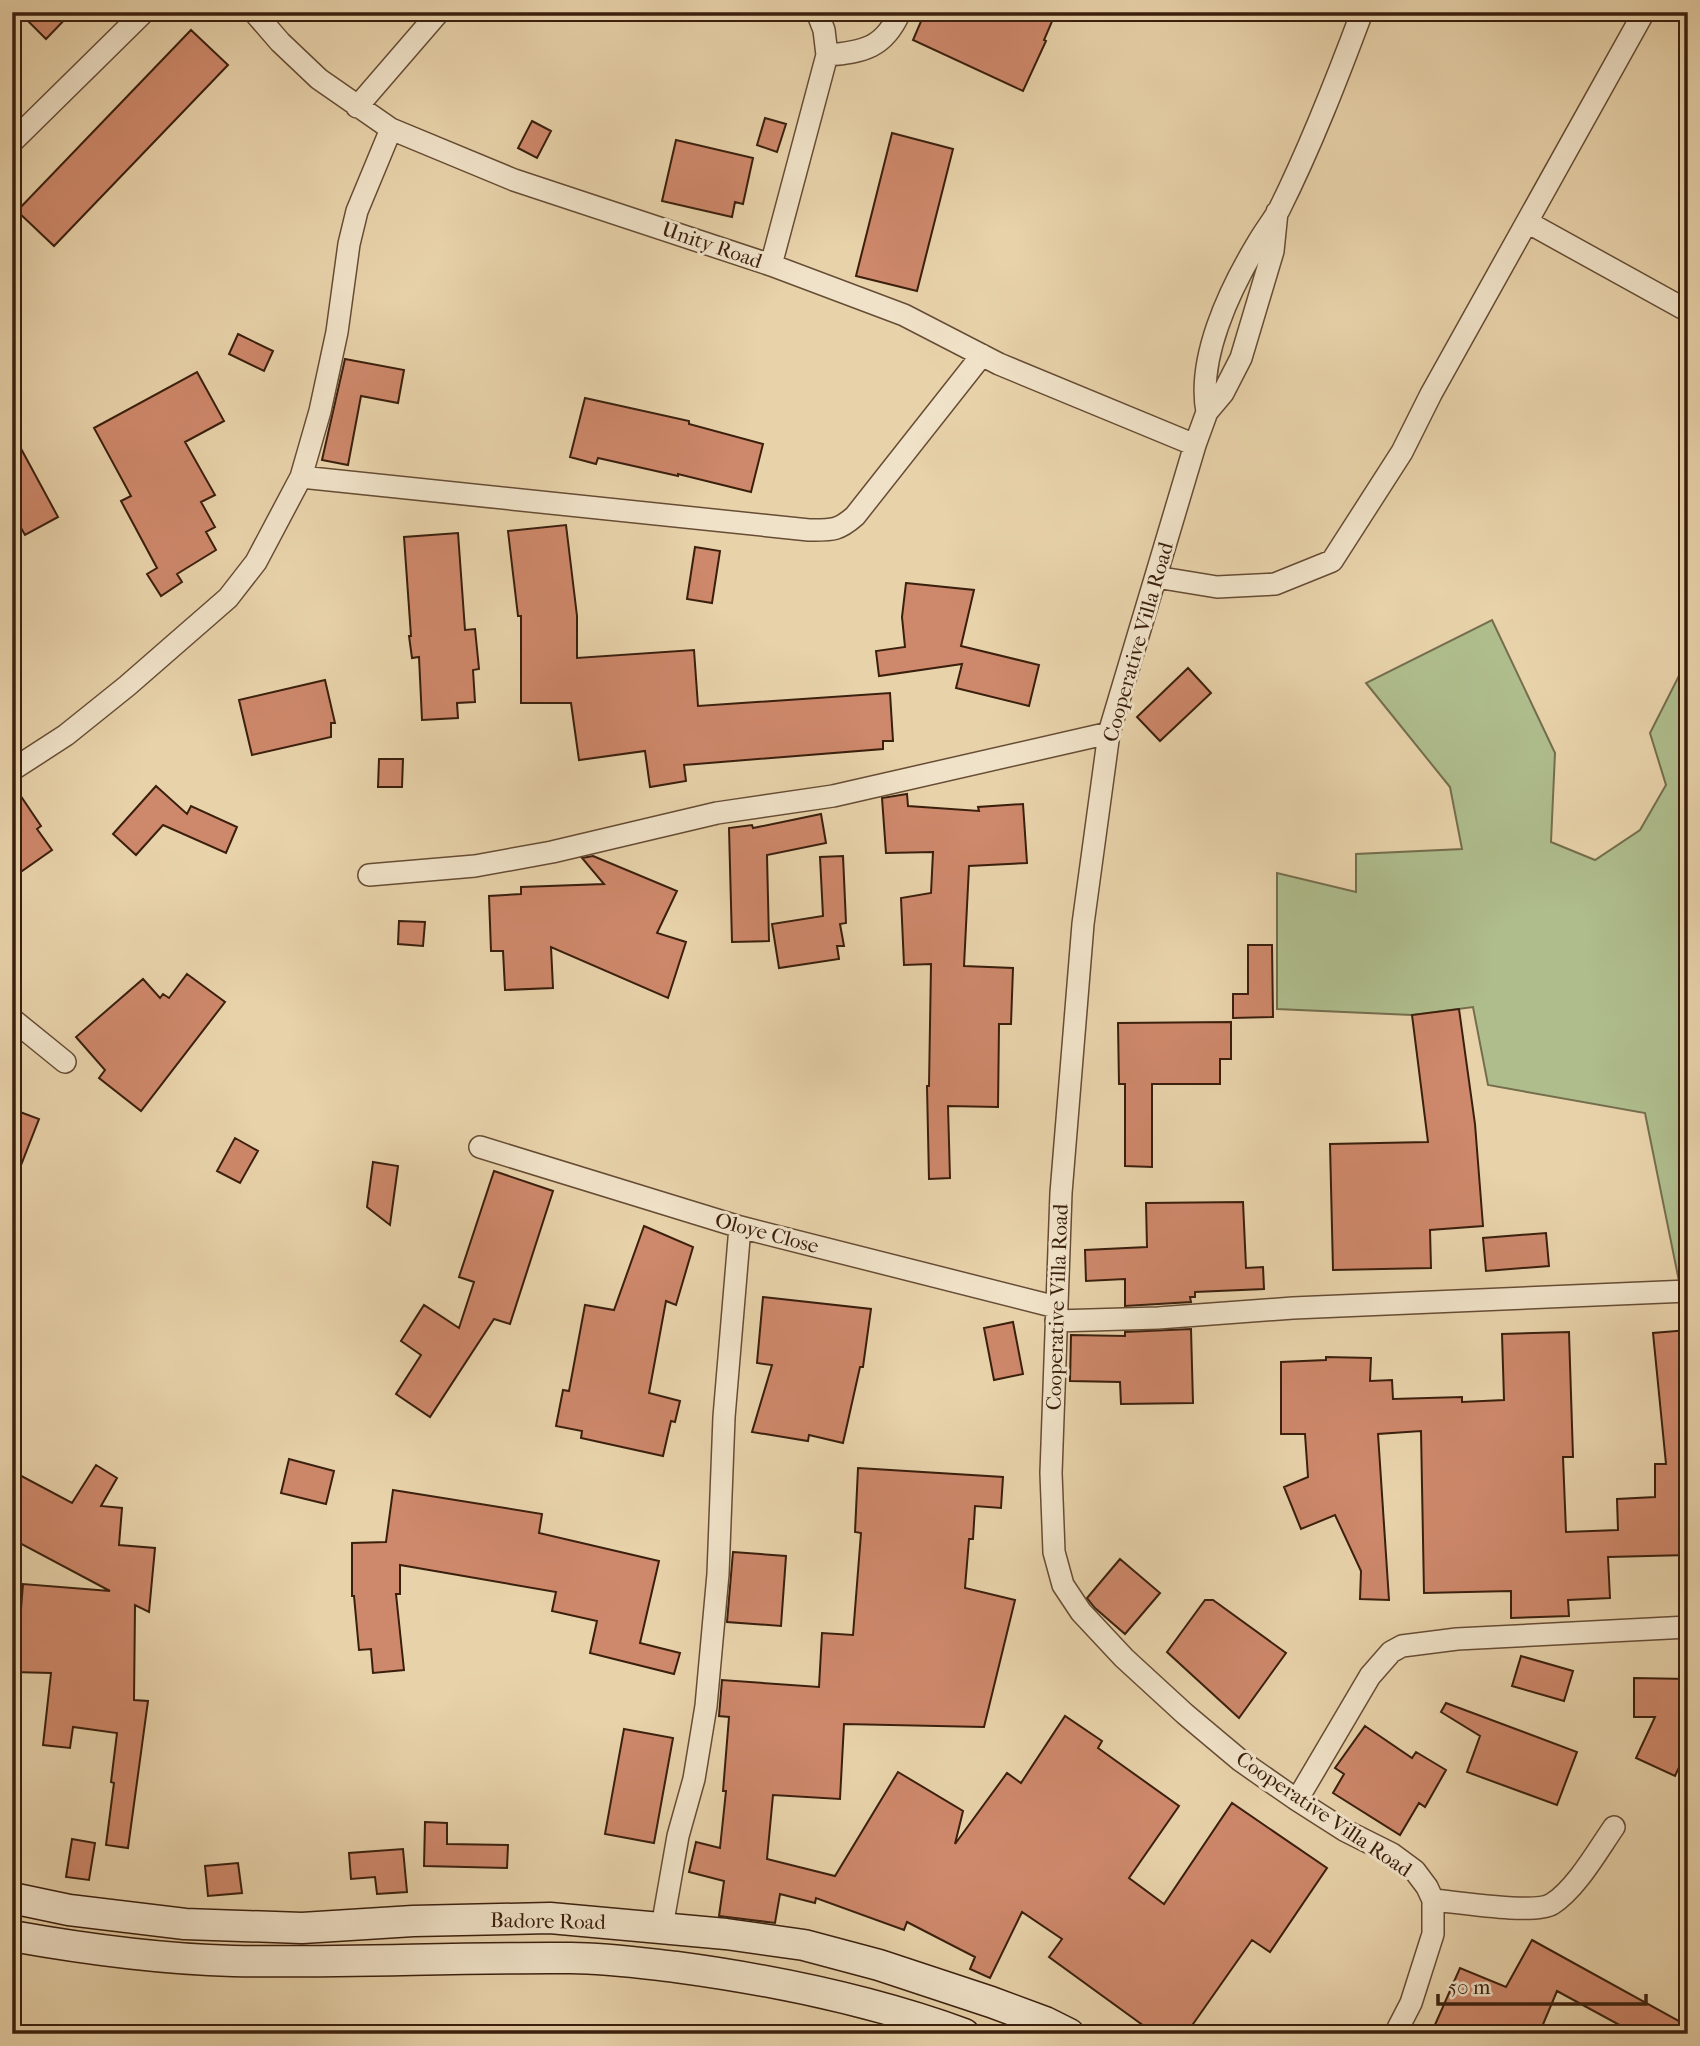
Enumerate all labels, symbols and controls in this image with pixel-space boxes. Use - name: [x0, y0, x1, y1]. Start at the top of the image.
- street label: Unity Road: [659, 217, 766, 274]
- street label: Cooperative Villa Road: [1098, 539, 1178, 745]
- street label: Cooperative Villa Road: [1041, 1203, 1073, 1411]
- street label: Oloye Close: [712, 1208, 822, 1258]
- street label: Cooperative Villa Road: [1232, 1746, 1417, 1882]
- street label: Badore Road: [490, 1908, 607, 1934]
- scale bar: [1438, 1962, 1646, 2006]
- text: 50 m: [1448, 1975, 1491, 1999]

